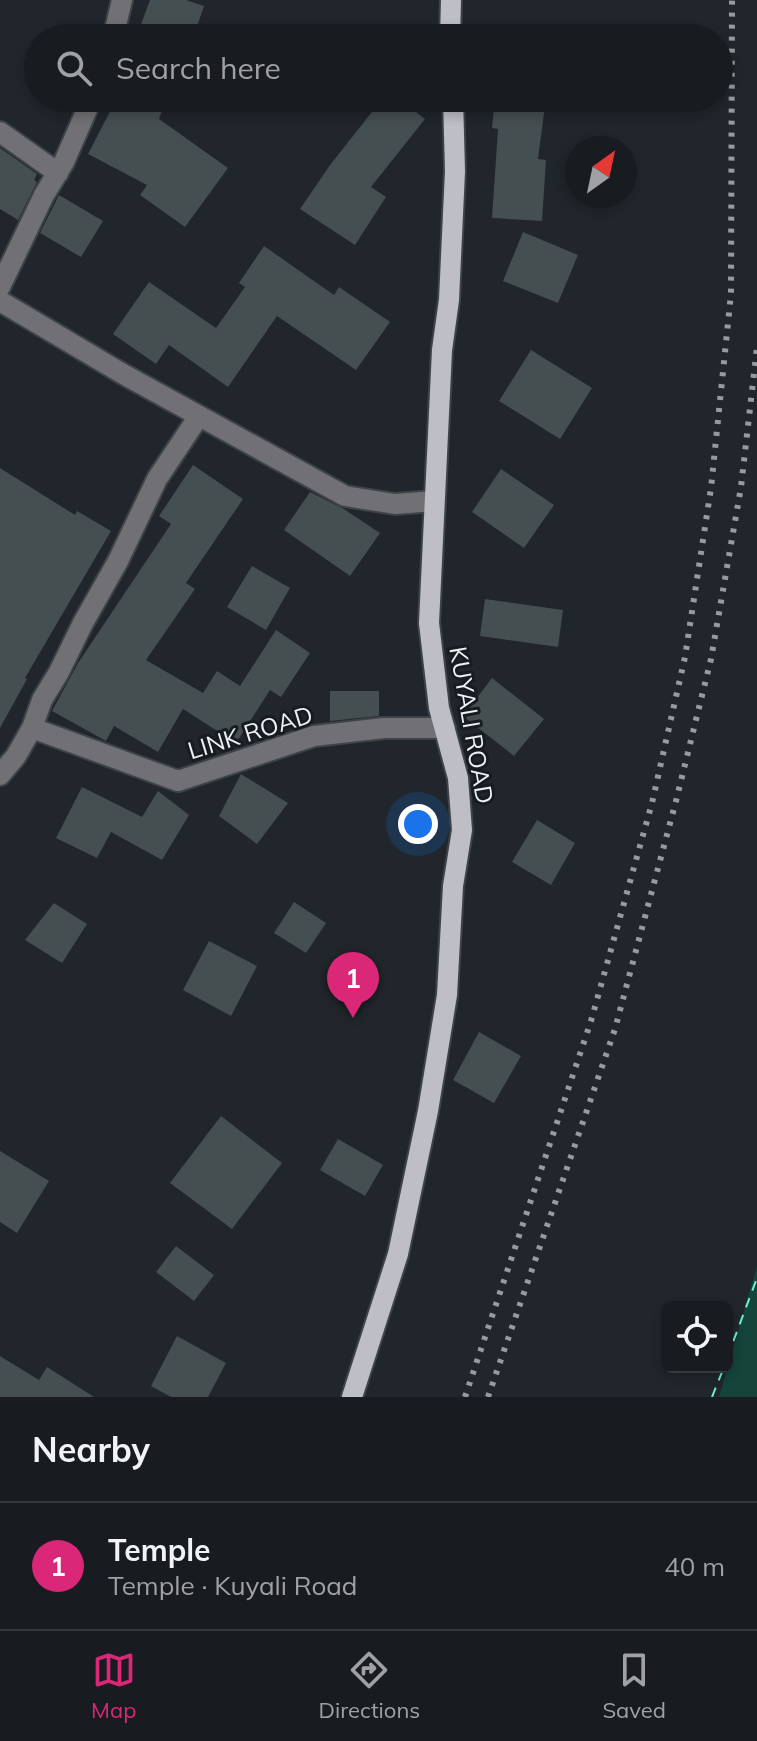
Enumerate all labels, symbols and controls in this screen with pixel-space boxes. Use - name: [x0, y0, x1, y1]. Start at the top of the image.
- search box: [24, 24, 733, 112]
- icon: search: [52, 46, 96, 90]
- text: Search here: [116, 49, 281, 87]
- north arrow: [565, 136, 637, 208]
- street label: KUYALI ROAD: [443, 644, 501, 806]
- street label: LINK ROAD: [184, 699, 316, 765]
- your location: [398, 804, 438, 844]
- pin: 1: [327, 952, 379, 1018]
- map controls: [661, 1301, 733, 1373]
- button: locate: [661, 1301, 733, 1373]
- text: Nearby: [32, 1428, 150, 1471]
- text: Temple: [108, 1531, 211, 1569]
- text: 1: [50, 1550, 66, 1583]
- text: 40 m: [664, 1550, 725, 1583]
- text: Temple · Kuyali Road: [108, 1569, 357, 1602]
- tab: Map: [91, 1648, 136, 1724]
- tab: Directions: [319, 1648, 420, 1724]
- tab: Saved: [602, 1648, 666, 1724]

